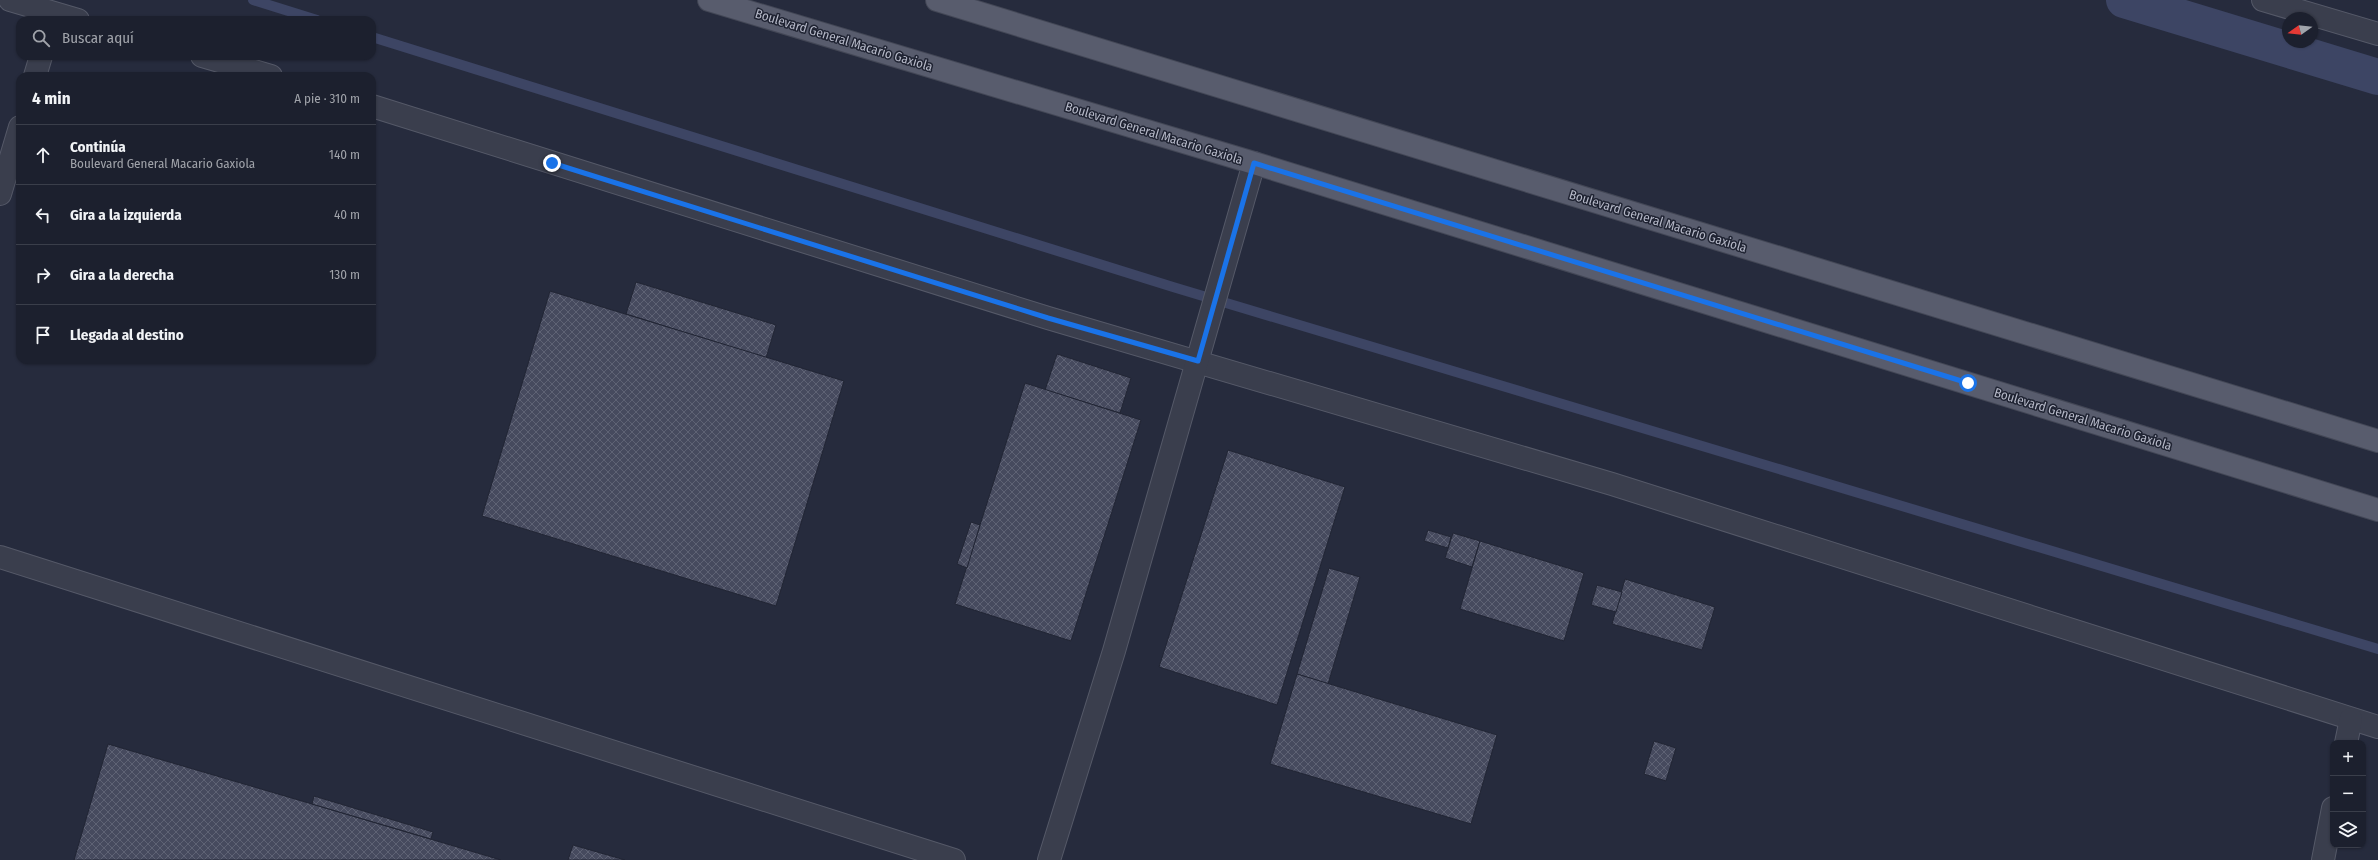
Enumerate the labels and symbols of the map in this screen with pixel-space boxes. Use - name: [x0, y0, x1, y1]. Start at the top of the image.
- street label: Boulevard General Macario Gaxiola: [753, 6, 935, 74]
- north arrow: [2282, 12, 2318, 48]
- street label: Boulevard General Macario Gaxiola: [1063, 99, 1245, 167]
- route end: [543, 154, 561, 172]
- street label: Boulevard General Macario Gaxiola: [1567, 187, 1749, 255]
- route start: [1959, 374, 1977, 392]
- street label: Boulevard General Macario Gaxiola: [1992, 385, 2174, 453]

